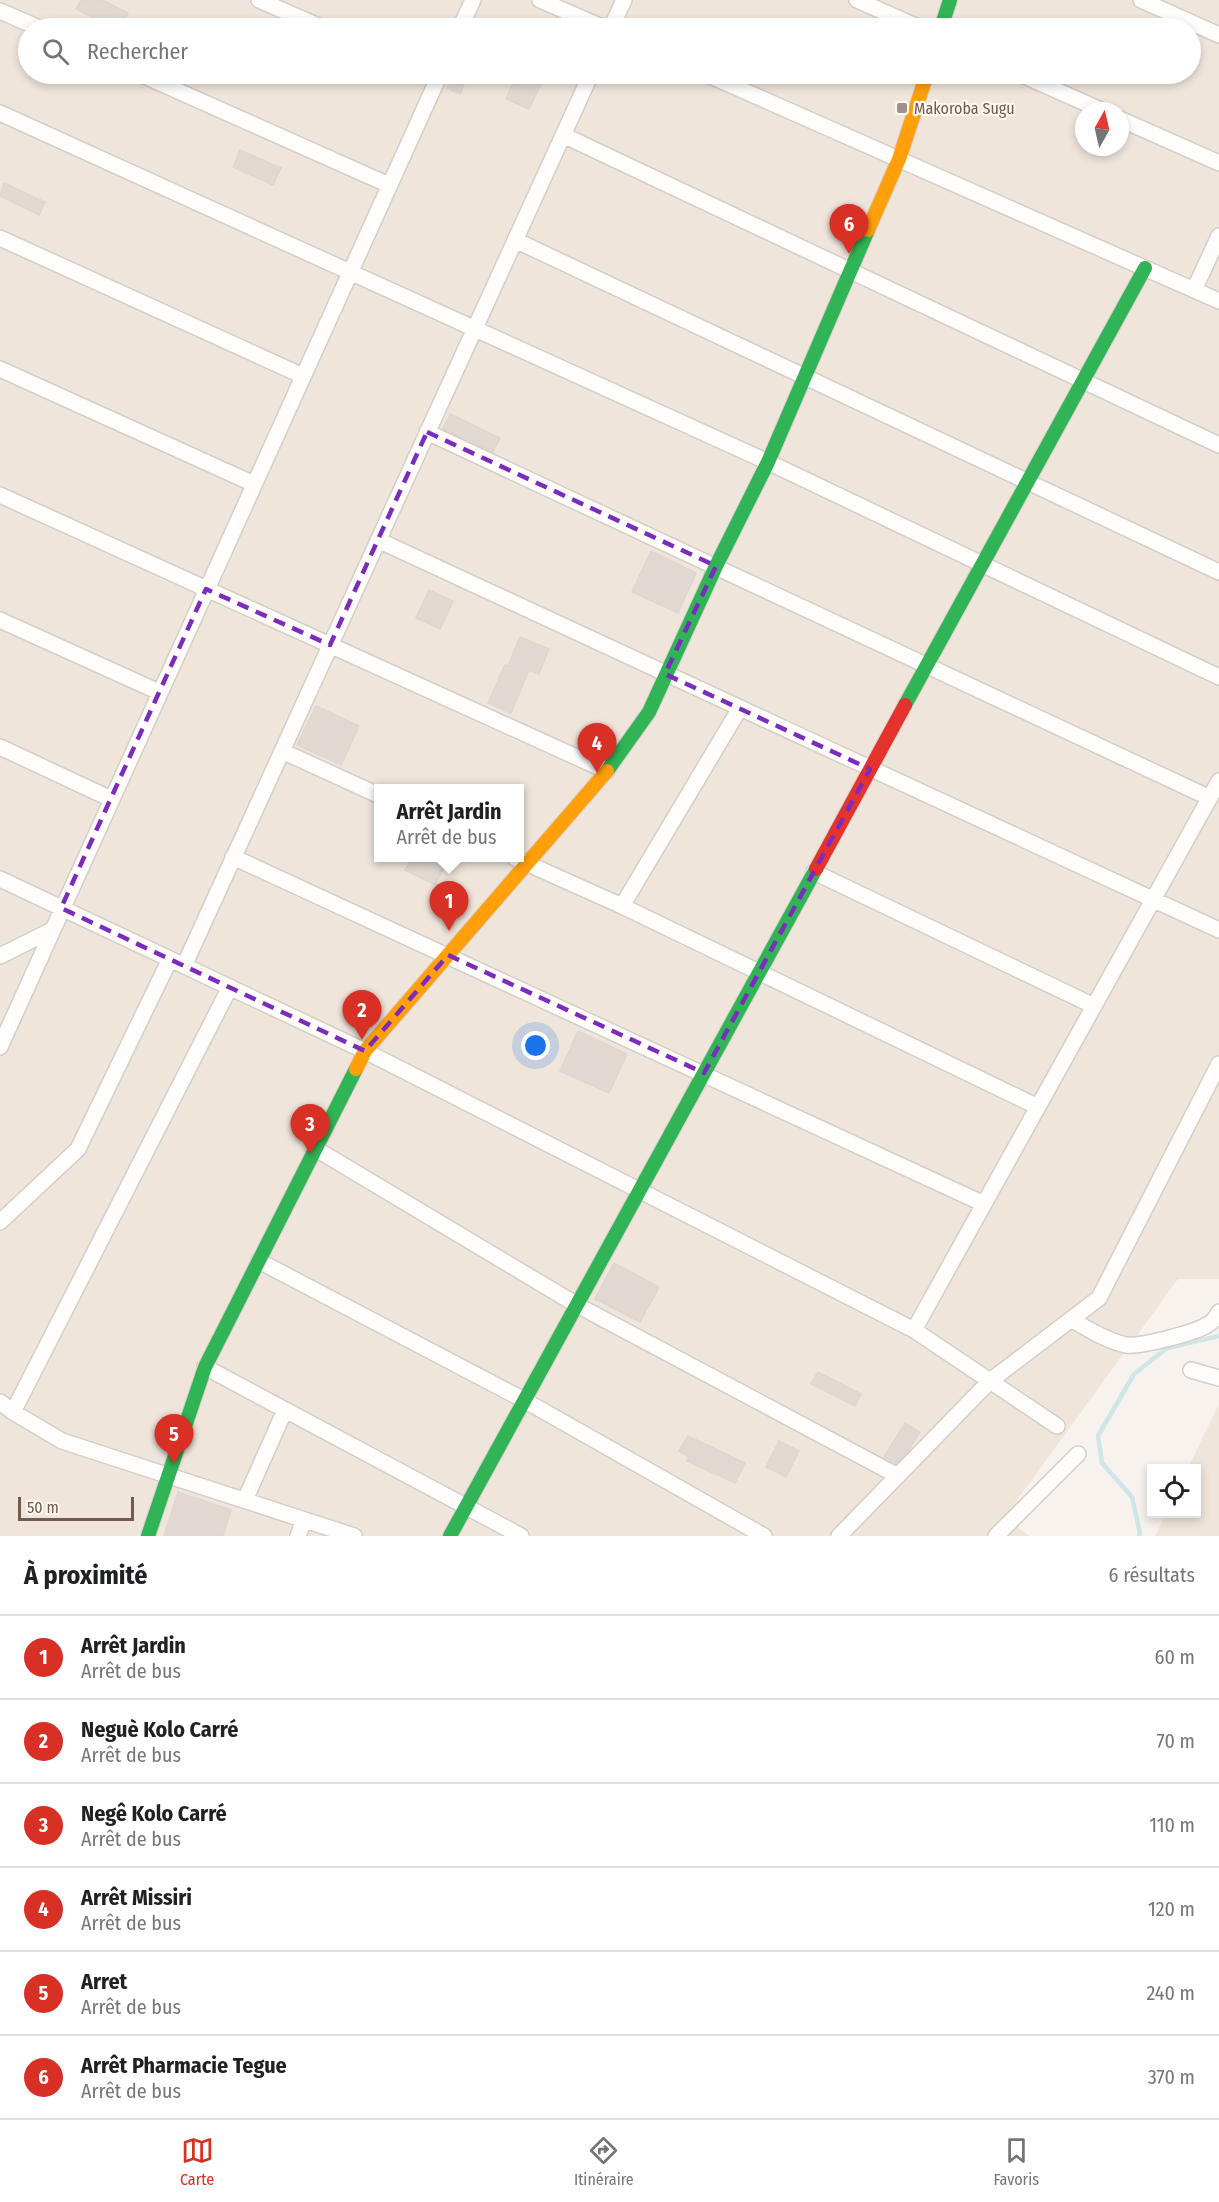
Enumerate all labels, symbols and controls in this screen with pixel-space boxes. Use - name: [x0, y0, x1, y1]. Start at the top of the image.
- search box: [18, 18, 1201, 84]
- icon: search: [39, 35, 72, 68]
- text: Rechercher: [87, 38, 188, 65]
- place label: Makoroba Sugu: [914, 99, 1015, 118]
- marker: Makoroba Sugu: [895, 101, 909, 115]
- north arrow: [1075, 102, 1129, 156]
- pin: 6: [830, 204, 868, 254]
- pin: 4: [578, 724, 616, 773]
- popup: [374, 784, 524, 862]
- text: Arrêt Jardin: [397, 798, 501, 825]
- text: Arrêt de bus: [397, 825, 497, 849]
- pin: 1: [430, 882, 468, 931]
- pin: 2: [342, 990, 382, 1040]
- your location: [521, 1031, 550, 1060]
- pin: 3: [290, 1104, 330, 1154]
- pin: 5: [154, 1414, 194, 1464]
- map controls: [1147, 1464, 1201, 1518]
- button: locate: [1147, 1464, 1201, 1518]
- scale bar: [18, 1494, 134, 1522]
- text: 50 m: [27, 1498, 59, 1517]
- text: À proximité: [24, 1560, 147, 1591]
- text: 6 résultats: [1109, 1563, 1195, 1587]
- text: Arrêt Jardin: [81, 1632, 186, 1659]
- text: 1: [39, 1645, 48, 1669]
- text: 60 m: [1155, 1645, 1195, 1669]
- text: Arrêt de bus: [81, 1659, 181, 1683]
- text: Neguè Kolo Carré: [81, 1716, 238, 1743]
- text: 2: [39, 1729, 48, 1753]
- text: 70 m: [1157, 1729, 1195, 1753]
- text: Arrêt de bus: [81, 1743, 181, 1767]
- text: Negê Kolo Carré: [81, 1800, 227, 1827]
- text: 3: [39, 1813, 48, 1837]
- text: 110 m: [1149, 1813, 1195, 1837]
- text: Arrêt de bus: [81, 1827, 181, 1851]
- text: Arrêt Missiri: [81, 1884, 192, 1911]
- text: 4: [38, 1897, 49, 1921]
- text: 120 m: [1148, 1897, 1195, 1921]
- text: Arrêt de bus: [81, 1911, 181, 1935]
- text: Arret: [81, 1968, 127, 1995]
- text: 5: [39, 1981, 48, 2005]
- text: 240 m: [1146, 1981, 1195, 2005]
- text: Arrêt de bus: [81, 1995, 181, 2019]
- text: Arrêt Pharmacie Tegue: [81, 2052, 287, 2079]
- text: 6: [38, 2065, 49, 2089]
- text: 370 m: [1148, 2065, 1195, 2089]
- text: Arrêt de bus: [81, 2079, 181, 2103]
- tab: Carte: [180, 2134, 214, 2189]
- tab: Itinéraire: [574, 2134, 634, 2189]
- tab: Favoris: [994, 2134, 1039, 2189]

